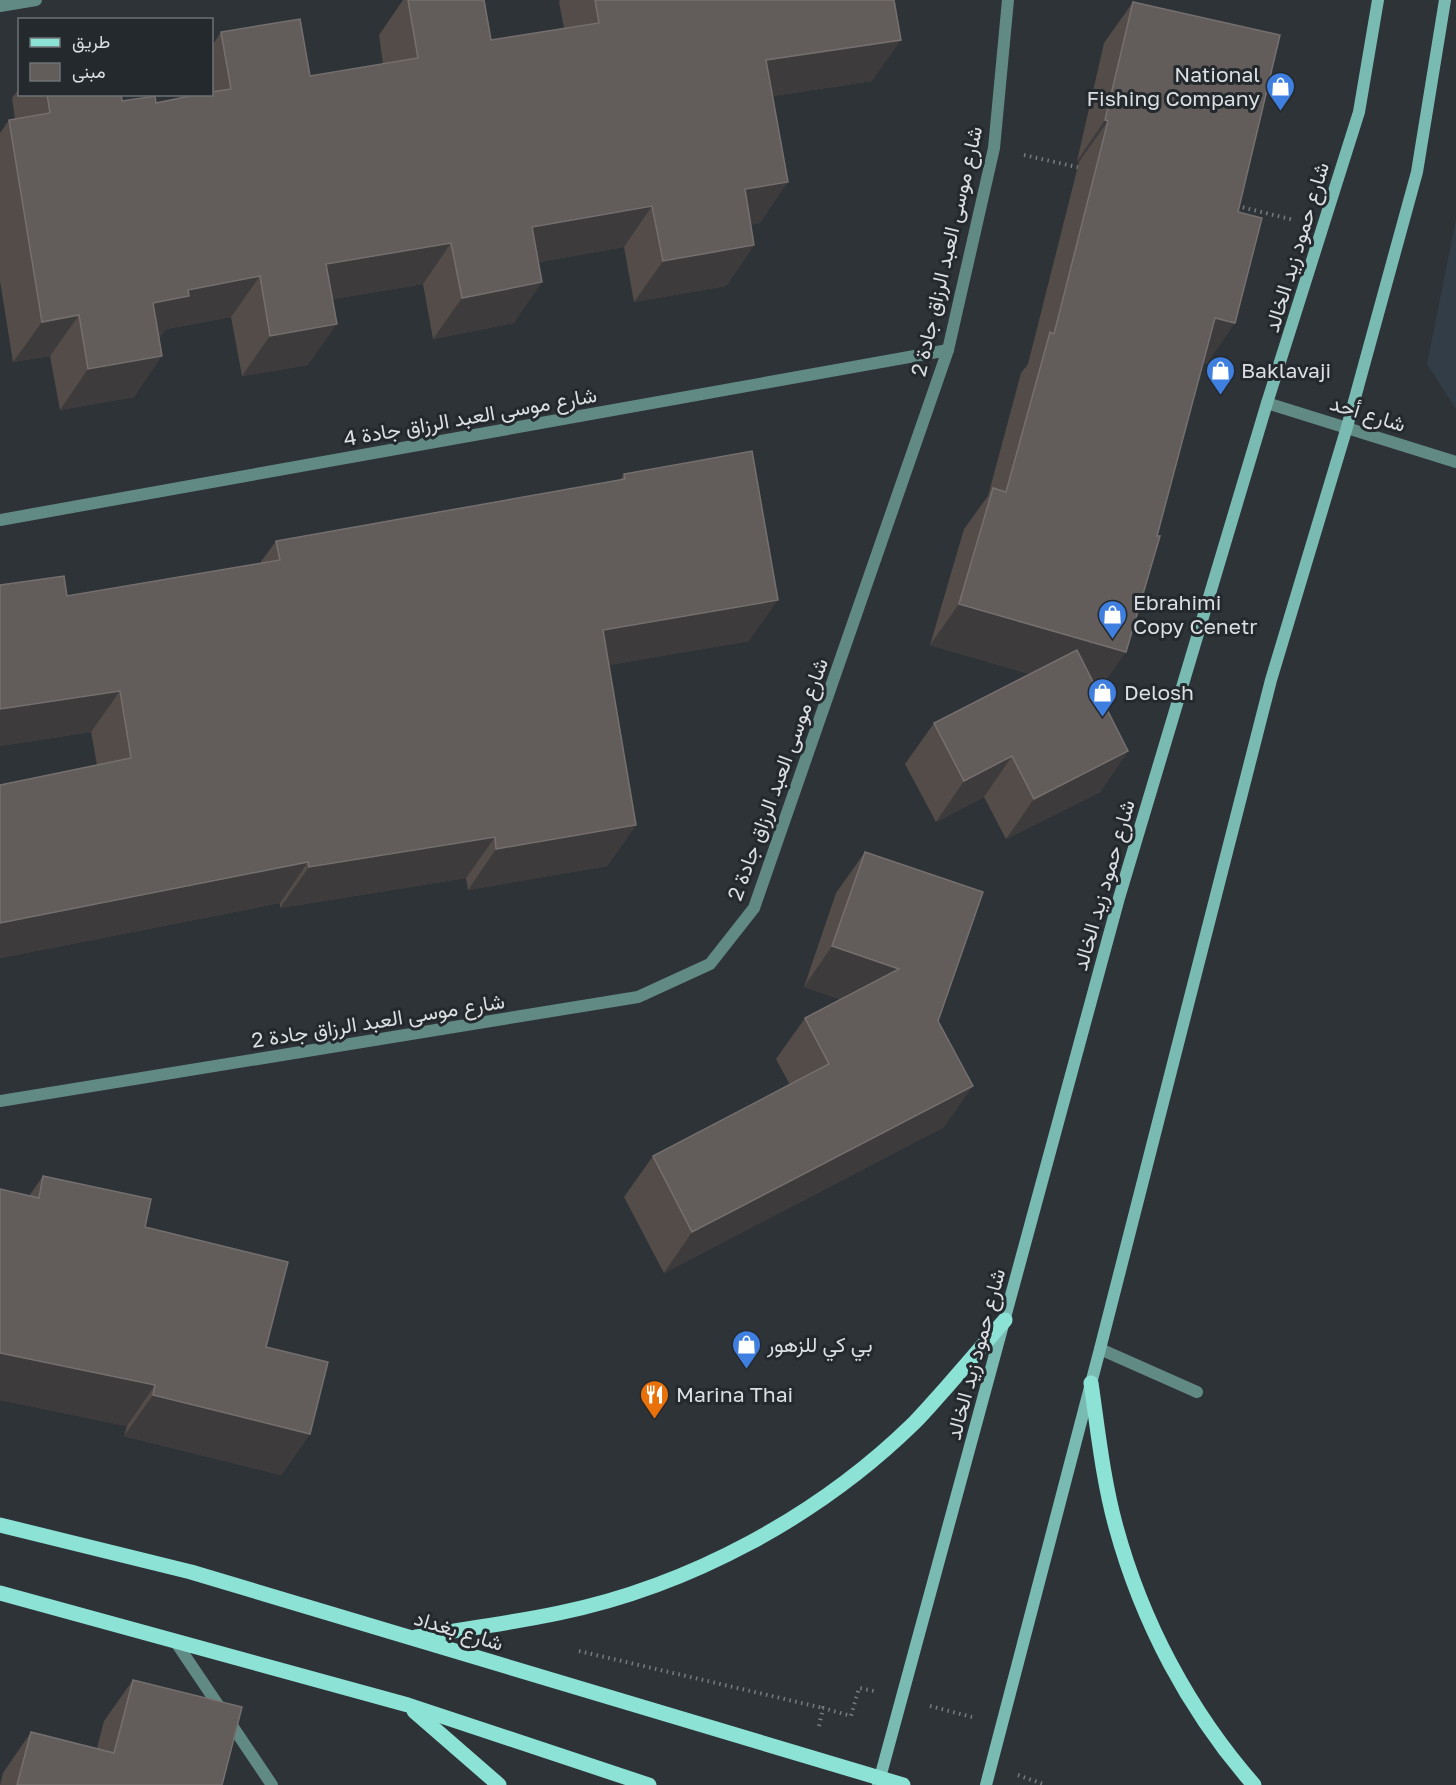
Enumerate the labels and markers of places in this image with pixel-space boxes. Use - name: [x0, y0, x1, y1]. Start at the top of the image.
- place label: National Fishing Company: [1087, 61, 1260, 111]
- shop icon: National Fishing Company: [1265, 70, 1297, 112]
- shop icon: Baklavaji: [1204, 354, 1236, 396]
- place label: Baklavaji: [1241, 357, 1331, 383]
- place label: Ebrahimi Copy Cenetr: [1133, 589, 1258, 639]
- shop icon: Ebrahimi Copy Cenetr: [1096, 598, 1128, 640]
- shop icon: Delosh: [1087, 676, 1119, 718]
- place label: Delosh: [1124, 679, 1194, 705]
- shop icon: بي كي للزهور: [730, 1328, 762, 1370]
- place label: بي كي للزهور: [766, 1331, 873, 1362]
- restaurant icon: Marina Thai: [639, 1378, 671, 1420]
- place label: Marina Thai: [676, 1381, 793, 1407]

